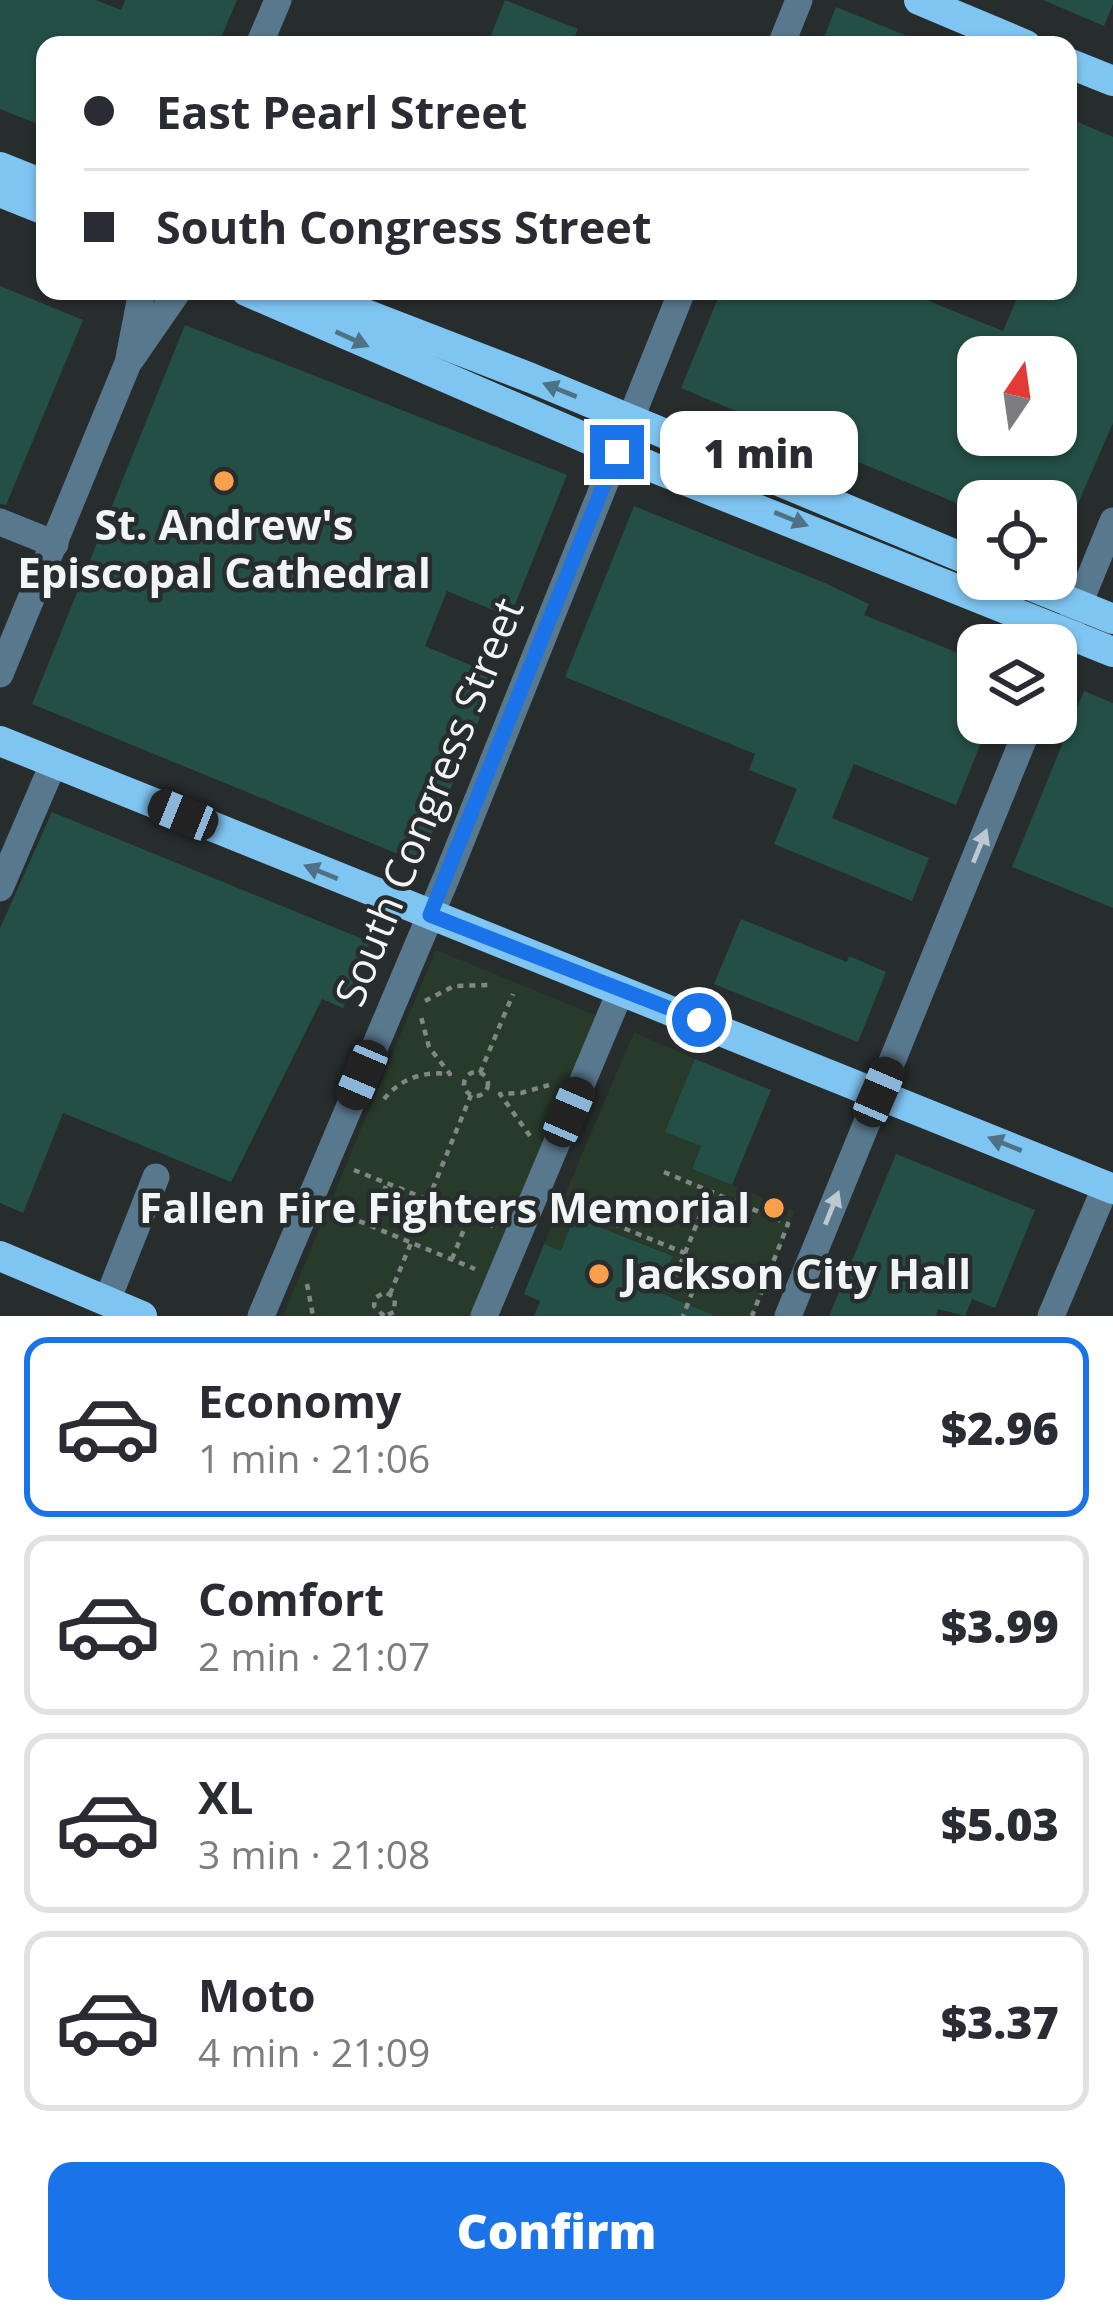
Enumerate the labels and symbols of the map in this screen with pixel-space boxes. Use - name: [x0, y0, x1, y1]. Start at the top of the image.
- one-way arrow: [335, 330, 370, 350]
- north arrow: [957, 336, 1077, 456]
- one-way arrow: [541, 380, 577, 399]
- callout: 1 min: [659, 410, 857, 494]
- route end: [590, 425, 644, 479]
- marker: St. Andrew's Episcopal Cathedral: [211, 468, 237, 494]
- place label: St. Andrew's Episcopal Cathedral: [17, 495, 431, 600]
- one-way arrow: [773, 511, 809, 530]
- street label: South Congress Street: [320, 589, 536, 1014]
- car: [143, 785, 223, 845]
- one-way arrow: [971, 828, 990, 864]
- one-way arrow: [303, 862, 339, 881]
- route start: [672, 993, 726, 1047]
- car: [331, 1035, 393, 1115]
- car: [848, 1052, 910, 1132]
- car: [538, 1072, 600, 1152]
- one-way arrow: [986, 1134, 1022, 1153]
- place label: Fallen Fire Fighters Memorial: [139, 1178, 750, 1235]
- one-way arrow: [823, 1189, 842, 1225]
- marker: Fallen Fire Fighters Memorial: [761, 1195, 787, 1221]
- place label: Jackson City Hall: [619, 1244, 971, 1301]
- marker: Jackson City Hall: [586, 1261, 612, 1287]

